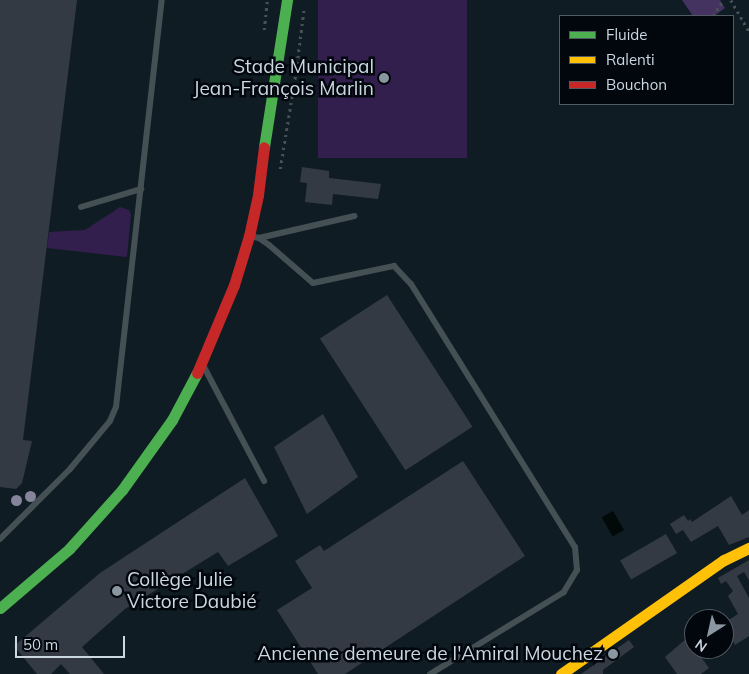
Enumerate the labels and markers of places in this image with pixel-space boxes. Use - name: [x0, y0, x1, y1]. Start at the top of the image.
- place label: Stade Municipal Jean-François Marlin: [193, 56, 374, 100]
- marker: Stade Municipal Jean-François Marlin: [378, 72, 390, 84]
- place label: Collège Julie Victore Daubié: [127, 569, 256, 613]
- marker: Collège Julie Victore Daubié: [111, 585, 123, 597]
- place label: Ancienne demeure de l'Amiral Mouchez: [257, 643, 603, 665]
- marker: Ancienne demeure de l'Amiral Mouchez: [607, 648, 619, 660]

